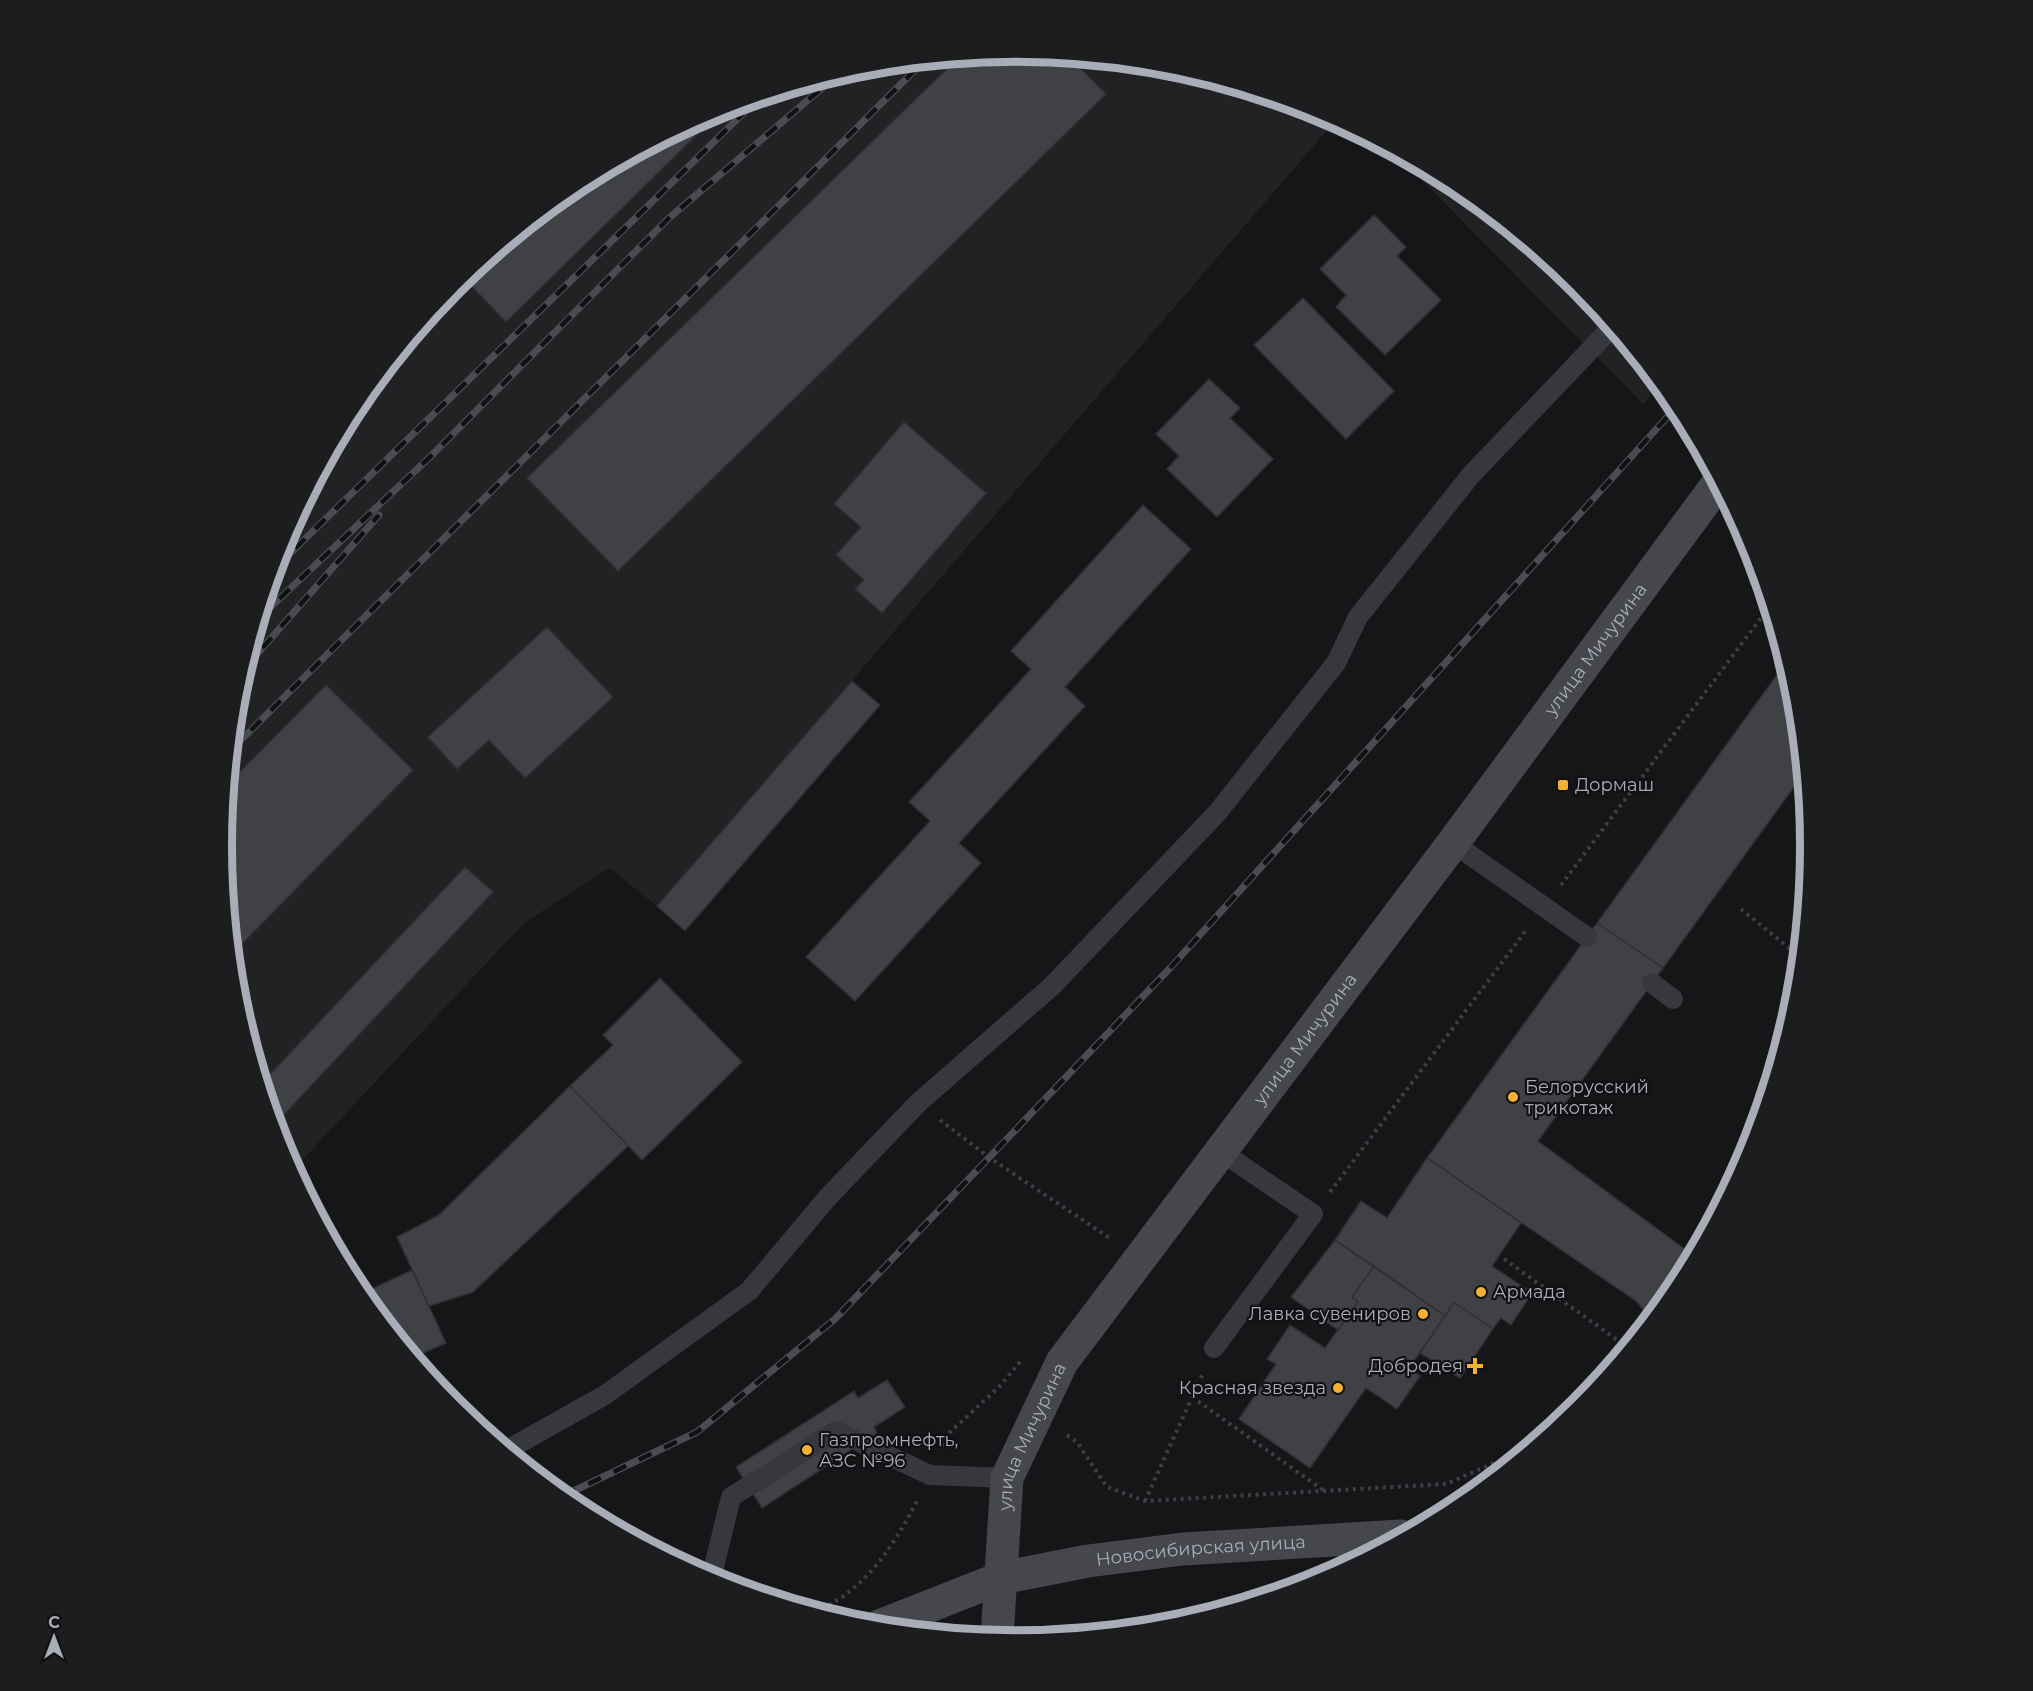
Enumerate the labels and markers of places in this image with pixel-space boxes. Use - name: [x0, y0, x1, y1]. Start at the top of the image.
- place label: Дормаш: [1575, 774, 1654, 796]
- marker: Дормаш: [1556, 778, 1570, 792]
- place label: Белорусский трикотаж: [1525, 1076, 1649, 1119]
- marker: Белорусский трикотаж: [1506, 1090, 1520, 1104]
- place label: Армада: [1493, 1281, 1566, 1303]
- marker: Армада: [1474, 1285, 1488, 1299]
- place label: Лавка сувениров: [1249, 1303, 1411, 1325]
- marker: Лавка сувениров: [1416, 1307, 1430, 1321]
- place label: Добродея: [1368, 1355, 1463, 1377]
- marker: Добродея: [1468, 1359, 1482, 1373]
- place label: Красная звезда: [1179, 1377, 1326, 1399]
- marker: Красная звезда: [1331, 1381, 1345, 1395]
- place label: Газпромнефть, АЗС №96: [819, 1429, 958, 1472]
- marker: Газпромнефть, АЗС №96: [800, 1443, 814, 1457]

